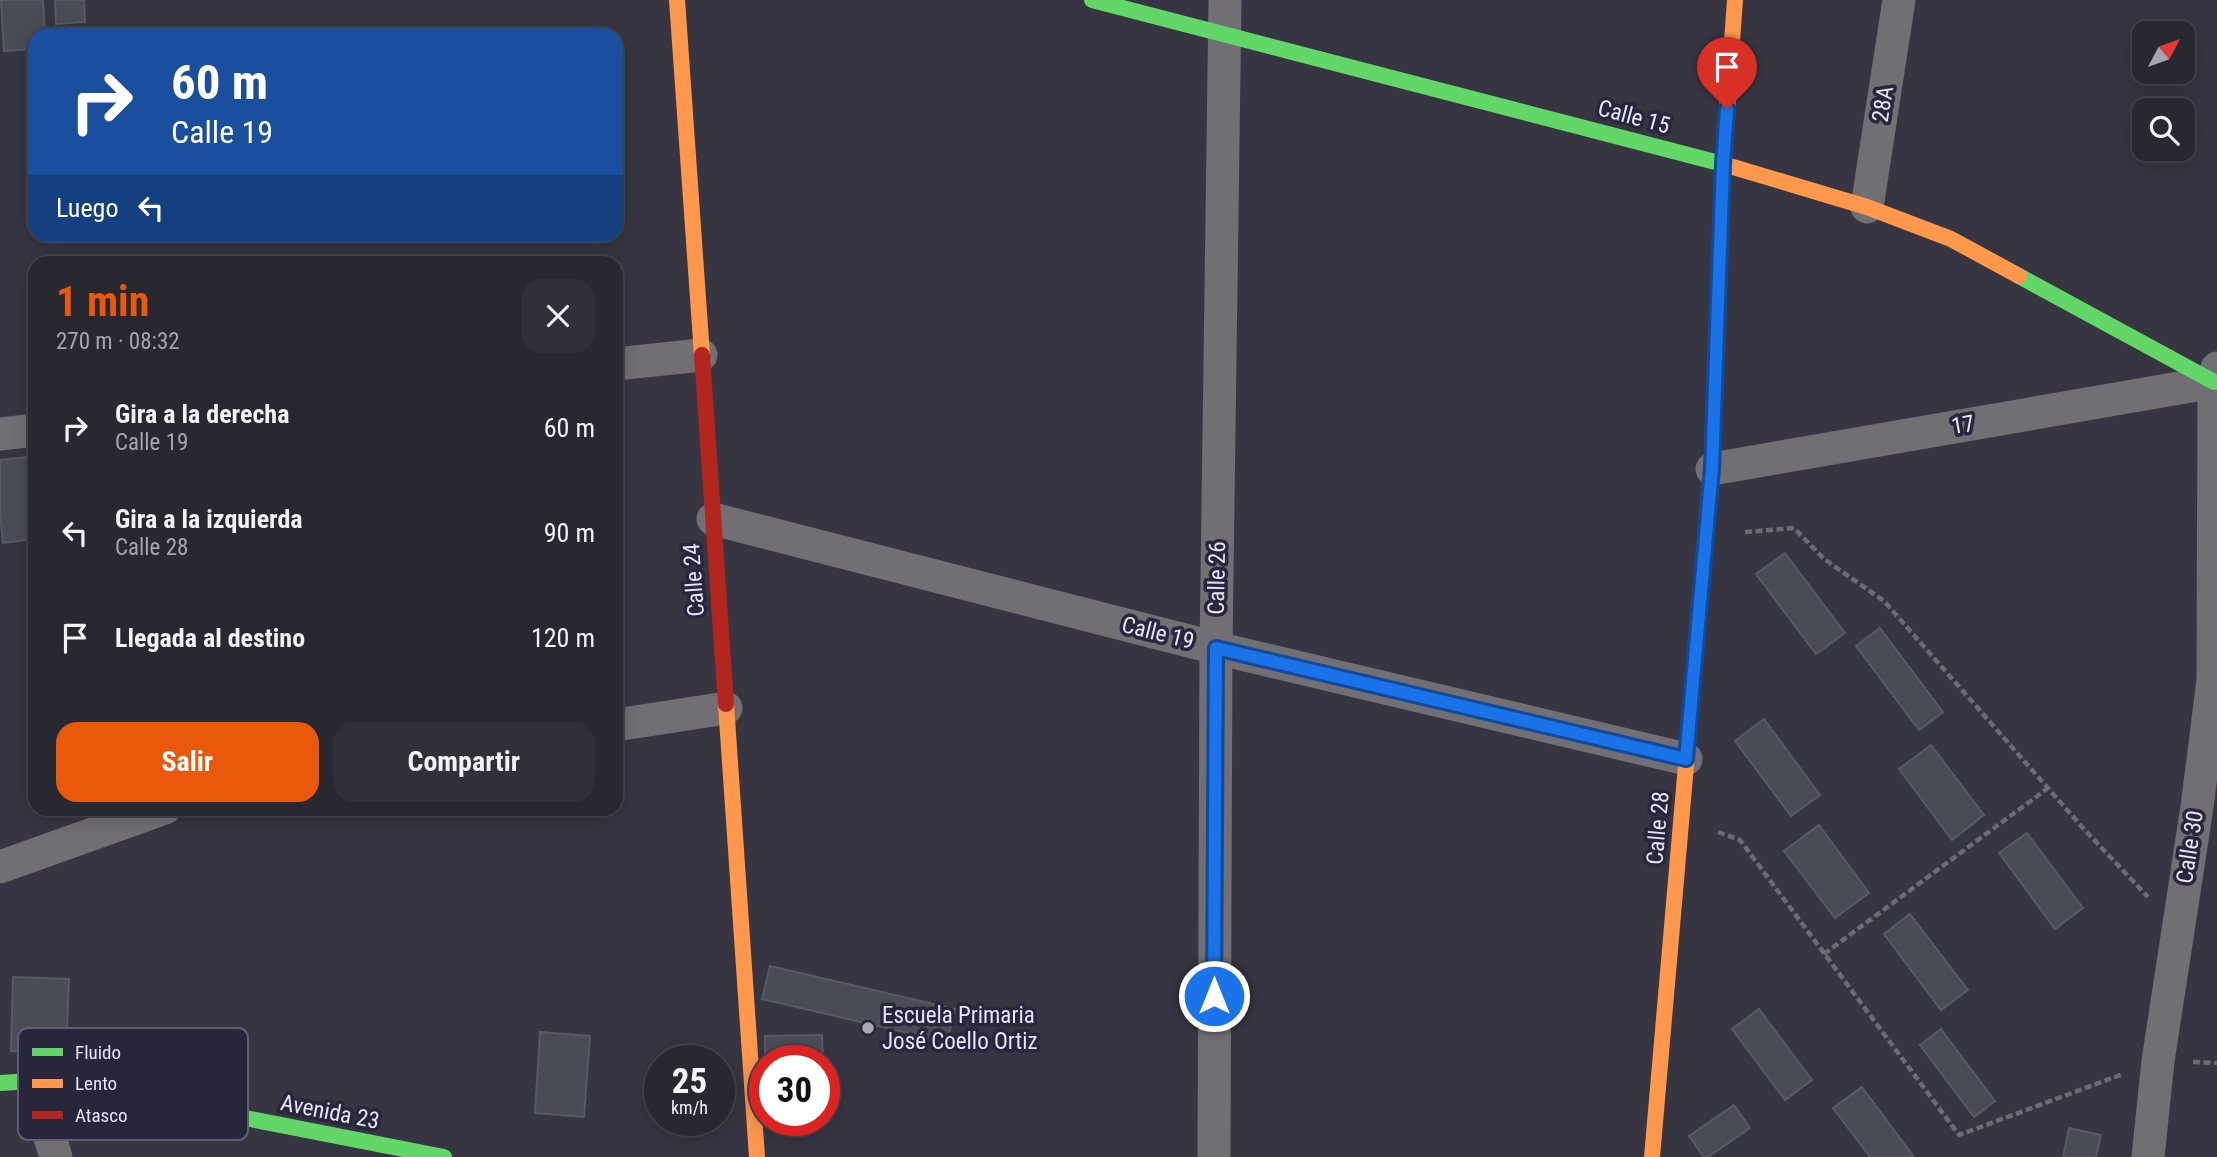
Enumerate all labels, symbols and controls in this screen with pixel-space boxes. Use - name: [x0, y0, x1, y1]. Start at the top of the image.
- north arrow: [2132, 21, 2194, 84]
- map controls: [2132, 21, 2195, 161]
- pin: [1697, 37, 1757, 109]
- icon: arrive: [1708, 48, 1746, 86]
- text: 60 m: [171, 54, 268, 111]
- icon: right: [56, 56, 147, 147]
- street label: 28A: [1867, 84, 1899, 124]
- street label: Calle 15: [1595, 94, 1673, 140]
- button: search: [2132, 98, 2195, 161]
- text: Calle 19: [171, 113, 273, 151]
- icon: left: [132, 189, 170, 227]
- text: Luego: [56, 193, 118, 223]
- text: 1 min: [56, 277, 149, 326]
- button: close: [521, 279, 595, 353]
- text: 270 m · 08:32: [56, 328, 180, 355]
- text: Gira a la derecha: [115, 399, 289, 429]
- icon: right: [56, 409, 94, 447]
- street label: 17: [1949, 410, 1977, 440]
- text: 60 m: [544, 413, 595, 443]
- text: Calle 19: [115, 429, 188, 456]
- text: Gira a la izquierda: [115, 504, 303, 534]
- icon: left: [56, 514, 94, 552]
- text: 90 m: [544, 518, 595, 548]
- text: Calle 28: [115, 534, 188, 561]
- street label: Calle 26: [1203, 541, 1231, 615]
- street label: Calle 24: [678, 542, 710, 618]
- street label: Calle 19: [1119, 611, 1197, 655]
- icon: arrive: [56, 619, 94, 657]
- text: Llegada al destino: [115, 623, 305, 653]
- text: 120 m: [531, 623, 595, 653]
- button: Salir: [56, 722, 319, 802]
- button: Compartir: [333, 722, 595, 802]
- street label: Calle 28: [1641, 790, 1675, 866]
- street label: Calle 30: [2171, 809, 2209, 885]
- position arrow: [1177, 959, 1251, 1033]
- place label: Escuela Primaria José Coello Ortiz: [882, 1002, 1038, 1055]
- marker: Escuela Primaria José Coello Ortiz: [860, 1020, 876, 1036]
- legend: [18, 1028, 248, 1140]
- text: Fluido: [75, 1041, 121, 1064]
- speed limit sign: 30: [749, 1045, 840, 1136]
- text: 25: [672, 1061, 707, 1102]
- text: Lento: [75, 1072, 117, 1095]
- street label: Avenida 23: [278, 1089, 382, 1135]
- text: km/h: [671, 1097, 708, 1118]
- text: Atasco: [75, 1104, 128, 1127]

